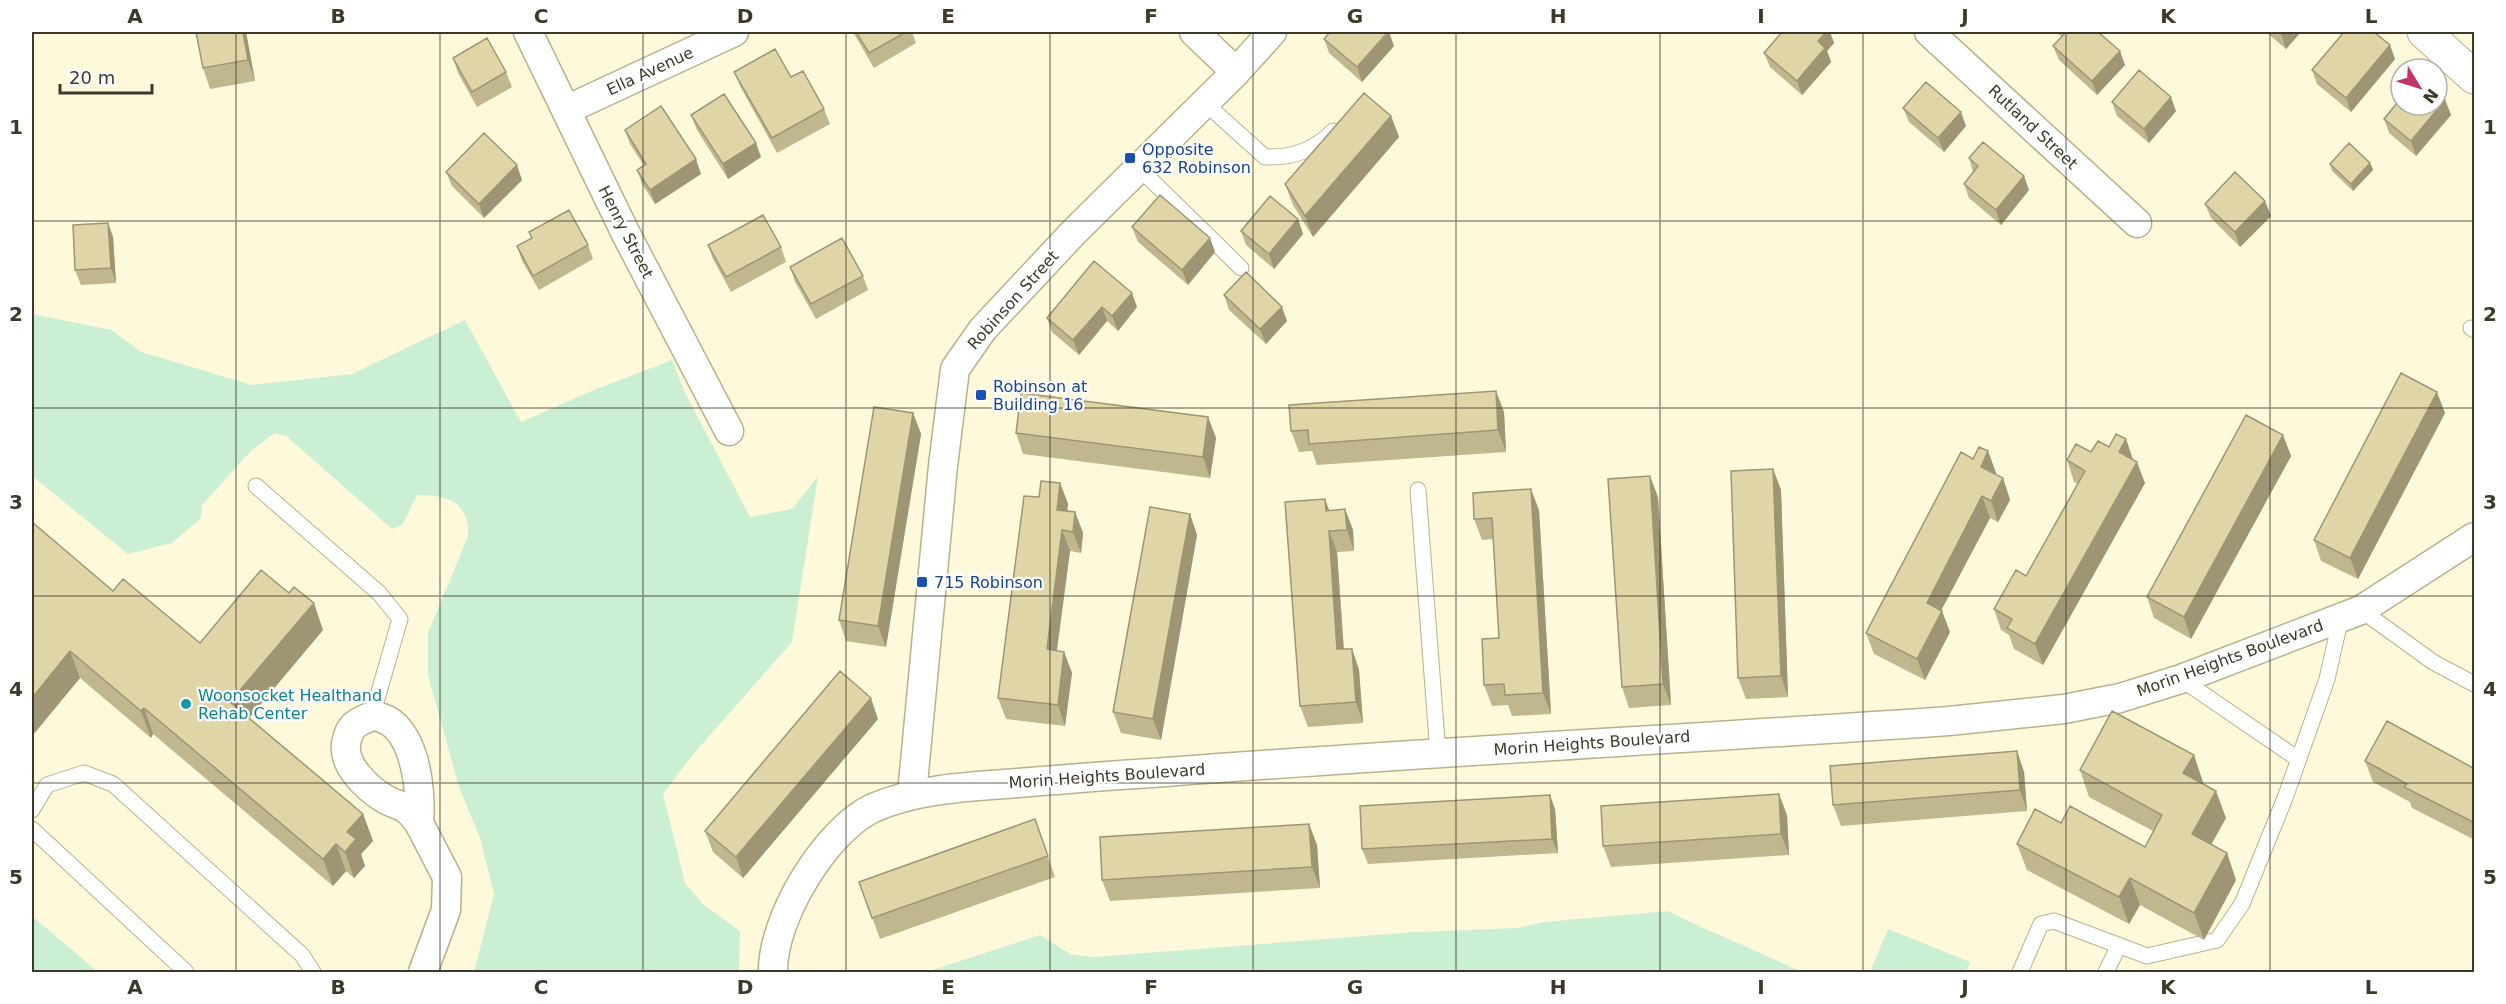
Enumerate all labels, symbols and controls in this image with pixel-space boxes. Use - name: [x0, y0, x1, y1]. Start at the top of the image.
- text: A: [127, 4, 143, 28]
- text: B: [330, 4, 346, 28]
- text: C: [534, 4, 548, 28]
- text: D: [737, 4, 753, 28]
- text: E: [941, 4, 955, 28]
- text: F: [1144, 4, 1158, 28]
- text: G: [1347, 4, 1363, 28]
- text: H: [1550, 4, 1566, 28]
- text: I: [1757, 4, 1765, 28]
- text: J: [1959, 4, 1969, 28]
- text: K: [2160, 4, 2177, 28]
- text: L: [2365, 4, 2378, 28]
- street label: Ella Avenue: [604, 43, 696, 99]
- scale bar: [60, 57, 152, 95]
- north arrow: [2389, 57, 2449, 117]
- text: 20 m: [69, 67, 115, 88]
- street label: Rutland Street: [1984, 81, 2082, 173]
- text: N: [2419, 85, 2442, 107]
- text: 1: [9, 115, 23, 139]
- text: 1: [2483, 115, 2497, 139]
- place label: Opposite 632 Robinson: [1142, 140, 1251, 177]
- marker: Opposite 632 Robinson: [1123, 151, 1137, 165]
- street label: Henry Street: [594, 182, 658, 282]
- street label: Robinson Street: [963, 246, 1063, 354]
- text: 2: [9, 302, 23, 326]
- text: 2: [2483, 302, 2497, 326]
- place label: Robinson at Building 16: [993, 377, 1087, 414]
- marker: Robinson at Building 16: [974, 388, 988, 402]
- text: 3: [9, 490, 23, 514]
- text: 3: [2483, 490, 2497, 514]
- place label: 715 Robinson: [934, 573, 1043, 592]
- marker: 715 Robinson: [915, 575, 929, 589]
- street label: Morin Heights Boulevard: [2134, 615, 2326, 701]
- text: 4: [9, 677, 23, 701]
- text: 4: [2483, 677, 2497, 701]
- place label: Woonsocket Healthand Rehab Center: [198, 686, 382, 723]
- marker: Woonsocket Healthand Rehab Center: [179, 697, 193, 711]
- street label: Morin Heights Boulevard: [1493, 727, 1691, 759]
- street label: Morin Heights Boulevard: [1008, 760, 1206, 792]
- text: 5: [9, 865, 23, 889]
- text: 5: [2483, 865, 2497, 889]
- text: A: [127, 975, 143, 999]
- text: B: [330, 975, 346, 999]
- text: C: [534, 975, 548, 999]
- text: D: [737, 975, 753, 999]
- text: E: [941, 975, 955, 999]
- text: F: [1144, 975, 1158, 999]
- text: G: [1347, 975, 1363, 999]
- text: H: [1550, 975, 1566, 999]
- text: I: [1757, 975, 1765, 999]
- text: J: [1959, 975, 1969, 999]
- text: K: [2160, 975, 2177, 999]
- text: L: [2365, 975, 2378, 999]

